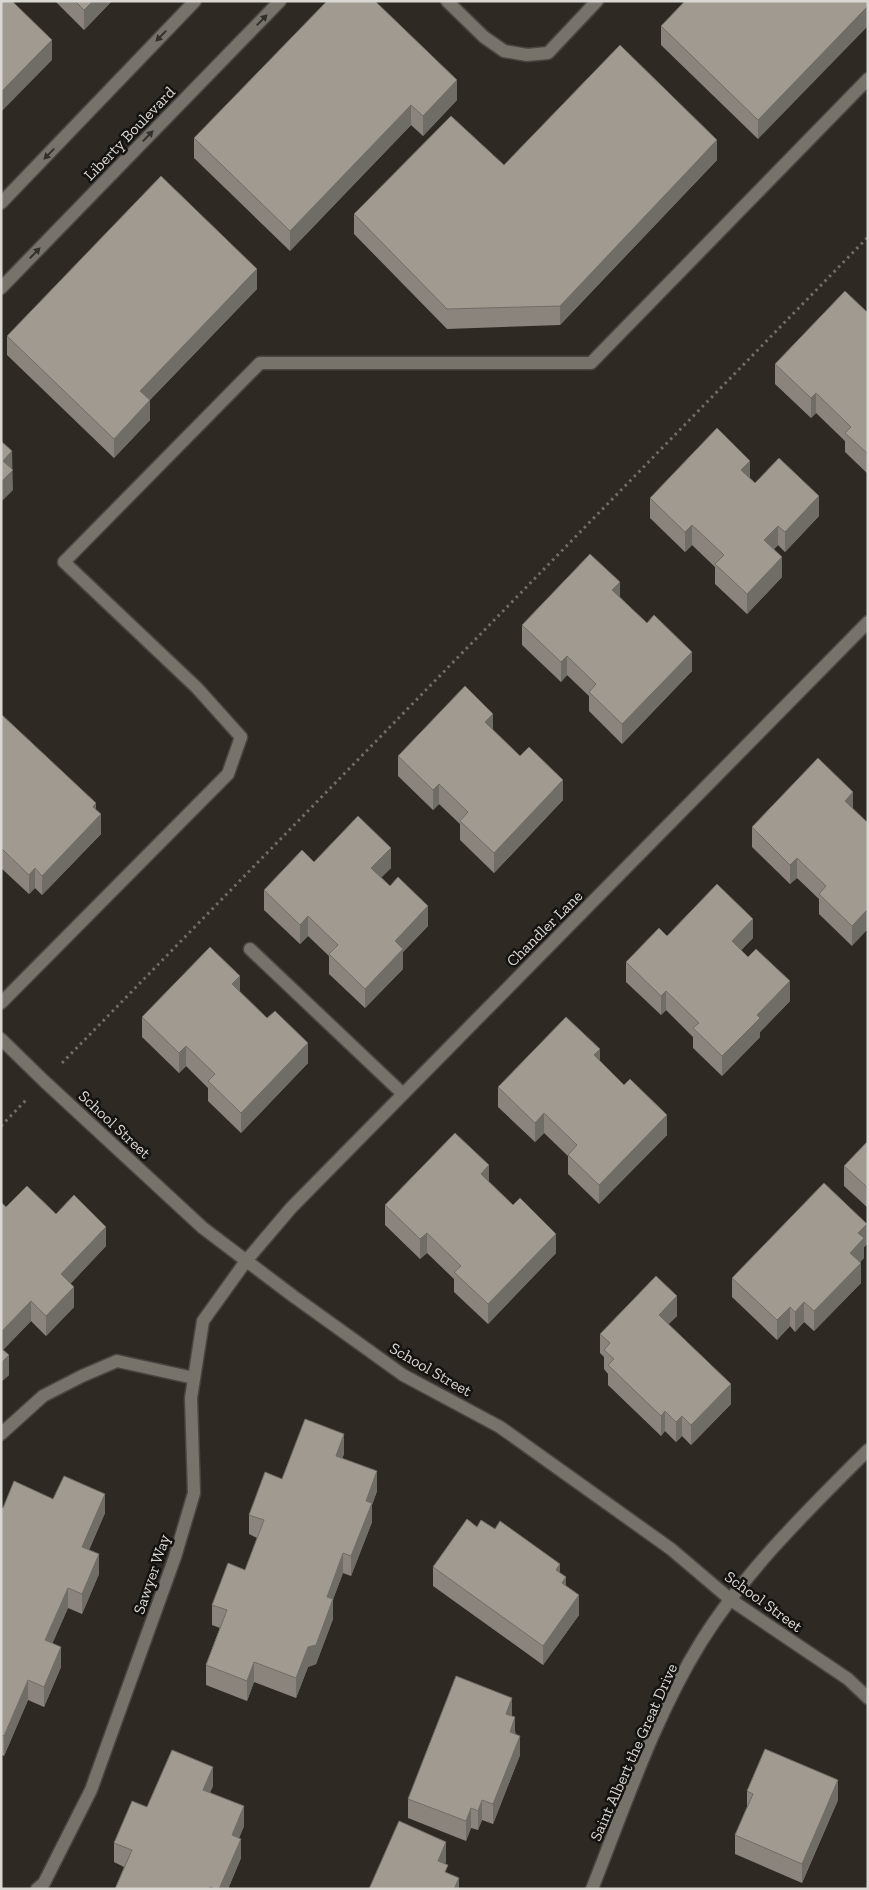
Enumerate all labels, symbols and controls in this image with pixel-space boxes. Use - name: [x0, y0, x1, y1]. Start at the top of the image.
- one-way arrow: [256, 14, 268, 26]
- one-way arrow: [155, 30, 167, 42]
- street label: Liberty Boulevard: [80, 82, 179, 184]
- one-way arrow: [142, 131, 154, 143]
- one-way arrow: [43, 147, 55, 159]
- one-way arrow: [29, 247, 41, 259]
- street label: Chandler Lane: [502, 886, 586, 970]
- street label: School Street: [75, 1086, 155, 1163]
- street label: School Street: [386, 1338, 475, 1401]
- street label: Sawyer Way: [129, 1531, 174, 1617]
- street label: School Street: [721, 1567, 806, 1636]
- street label: Saint Albert the Great Drive: [586, 1661, 681, 1844]

